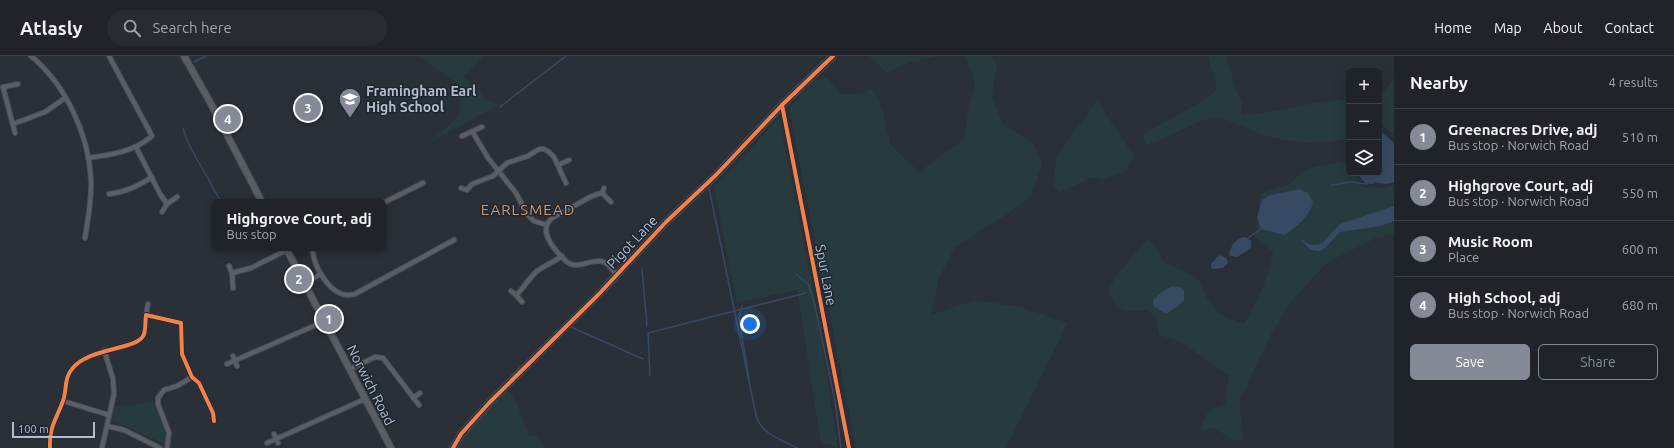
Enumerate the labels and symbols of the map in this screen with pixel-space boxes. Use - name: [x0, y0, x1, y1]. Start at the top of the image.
- place label: Framingham Earl High School: [366, 83, 476, 115]
- school or university icon: Framingham Earl High School: [337, 86, 363, 119]
- pin: 3: [295, 93, 321, 123]
- pin: 4: [215, 104, 241, 134]
- district label: EARLSMEAD: [481, 201, 575, 218]
- street label: Pigot Lane: [603, 212, 661, 272]
- street label: Spur Lane: [812, 243, 840, 307]
- pin: 2: [286, 264, 312, 294]
- pin: 1: [316, 304, 342, 334]
- your location: [740, 314, 760, 334]
- street label: Norwich Road: [344, 342, 398, 428]
- scale bar: [12, 420, 95, 439]

